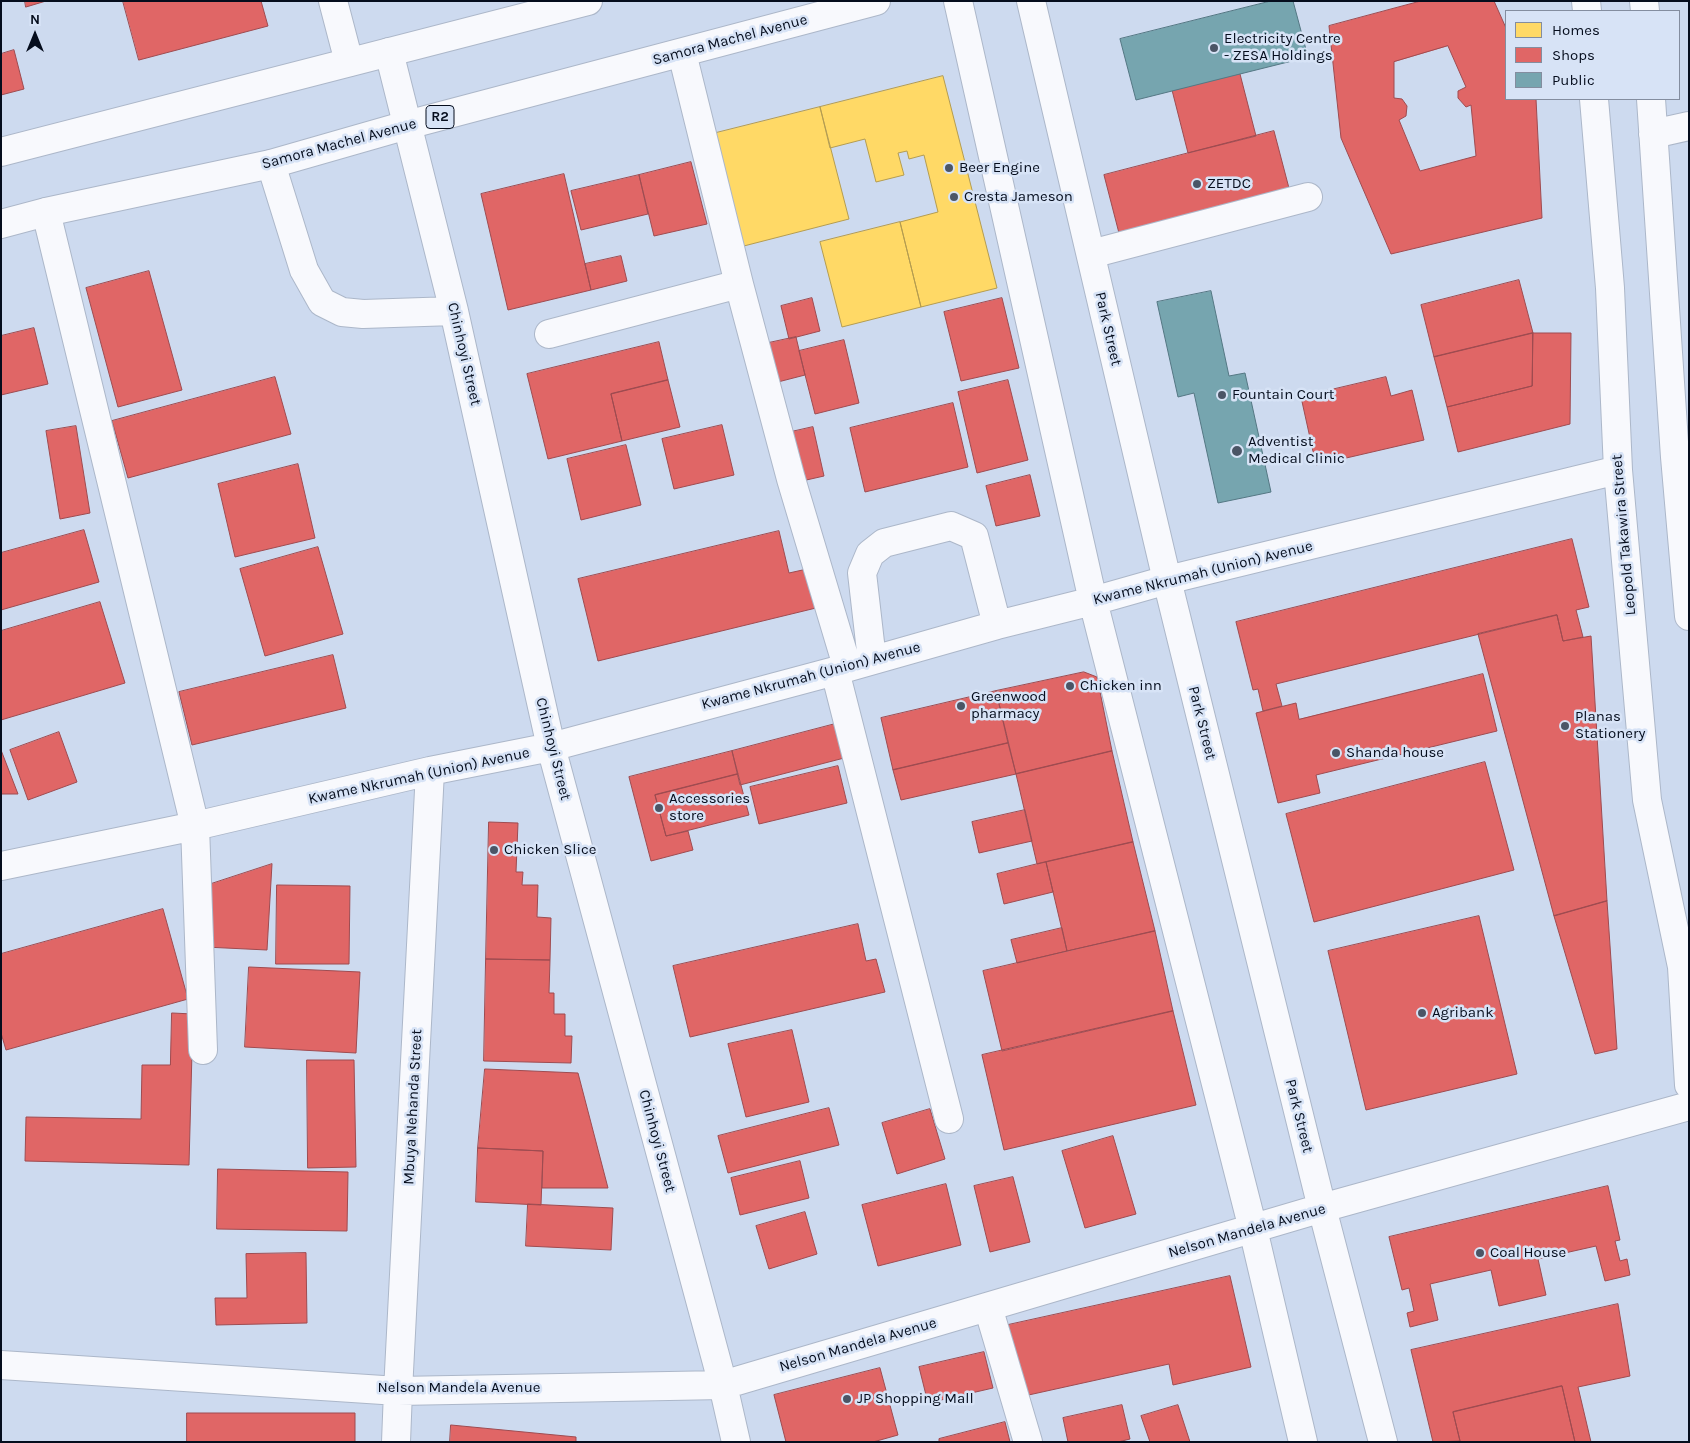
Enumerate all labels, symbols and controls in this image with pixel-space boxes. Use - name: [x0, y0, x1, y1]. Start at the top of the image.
- north arrow: [10, 10, 60, 60]
- legend: [1505, 10, 1680, 100]
- text: N: [30, 11, 40, 28]
- street label: Samora Machel Avenue: [651, 11, 809, 69]
- text: Homes: [1552, 21, 1600, 39]
- place label: Electricity Centre - ZESA Holdings: [1224, 30, 1341, 65]
- marker: Electricity Centre - ZESA Holdings: [1208, 42, 1220, 54]
- text: Shops: [1552, 46, 1595, 64]
- text: Public: [1552, 71, 1595, 89]
- road number: R2: [426, 105, 454, 128]
- street label: Samora Machel Avenue: [260, 115, 418, 173]
- place label: Beer Engine: [959, 159, 1040, 177]
- marker: Beer Engine: [943, 162, 955, 174]
- place label: ZETDC: [1207, 175, 1251, 193]
- marker: ZETDC: [1191, 178, 1203, 190]
- place label: Cresta Jameson: [964, 188, 1073, 206]
- marker: Cresta Jameson: [948, 191, 960, 203]
- street label: Park Street: [1091, 290, 1125, 368]
- street label: Chinhoyi Street: [443, 301, 485, 407]
- place label: Fountain Court: [1232, 386, 1334, 404]
- marker: Fountain Court: [1216, 389, 1228, 401]
- place label: Adventist Medical Clinic: [1248, 433, 1345, 468]
- marker: Adventist Medical Clinic: [1230, 444, 1244, 458]
- street label: Leopold Takawira Street: [1608, 454, 1640, 616]
- street label: Kwame Nkrumah (Union) Avenue: [1091, 537, 1315, 609]
- street label: Kwame Nkrumah (Union) Avenue: [700, 638, 922, 714]
- place label: Chicken inn: [1080, 677, 1162, 695]
- marker: Chicken inn: [1064, 680, 1076, 692]
- street label: Park Street: [1184, 684, 1220, 762]
- place label: Greenwood pharmacy: [971, 688, 1047, 723]
- street label: Chinhoyi Street: [532, 696, 574, 802]
- marker: Greenwood pharmacy: [955, 700, 967, 712]
- place label: Planas Stationery: [1575, 708, 1645, 743]
- marker: Planas Stationery: [1559, 720, 1571, 732]
- street label: Kwame Nkrumah (Union) Avenue: [307, 744, 531, 808]
- place label: Shanda house: [1346, 744, 1444, 762]
- marker: Shanda house: [1330, 747, 1342, 759]
- place label: Accessories store: [669, 790, 750, 825]
- marker: Accessories store: [653, 802, 665, 814]
- place label: Chicken Slice: [504, 841, 596, 859]
- marker: Chicken Slice: [488, 844, 500, 856]
- place label: Agribank: [1432, 1004, 1494, 1022]
- marker: Agribank: [1416, 1007, 1428, 1019]
- street label: Mbuya Nehanda Street: [400, 1029, 426, 1185]
- street label: Park Street: [1281, 1077, 1317, 1155]
- street label: Chinhoyi Street: [635, 1088, 679, 1194]
- street label: Nelson Mandela Avenue: [1166, 1200, 1328, 1262]
- place label: Coal House: [1490, 1244, 1566, 1262]
- marker: Coal House: [1474, 1247, 1486, 1259]
- street label: Nelson Mandela Avenue: [777, 1314, 939, 1376]
- street label: Nelson Mandela Avenue: [378, 1379, 540, 1397]
- place label: JP Shopping Mall: [857, 1390, 974, 1408]
- marker: JP Shopping Mall: [841, 1393, 853, 1405]

